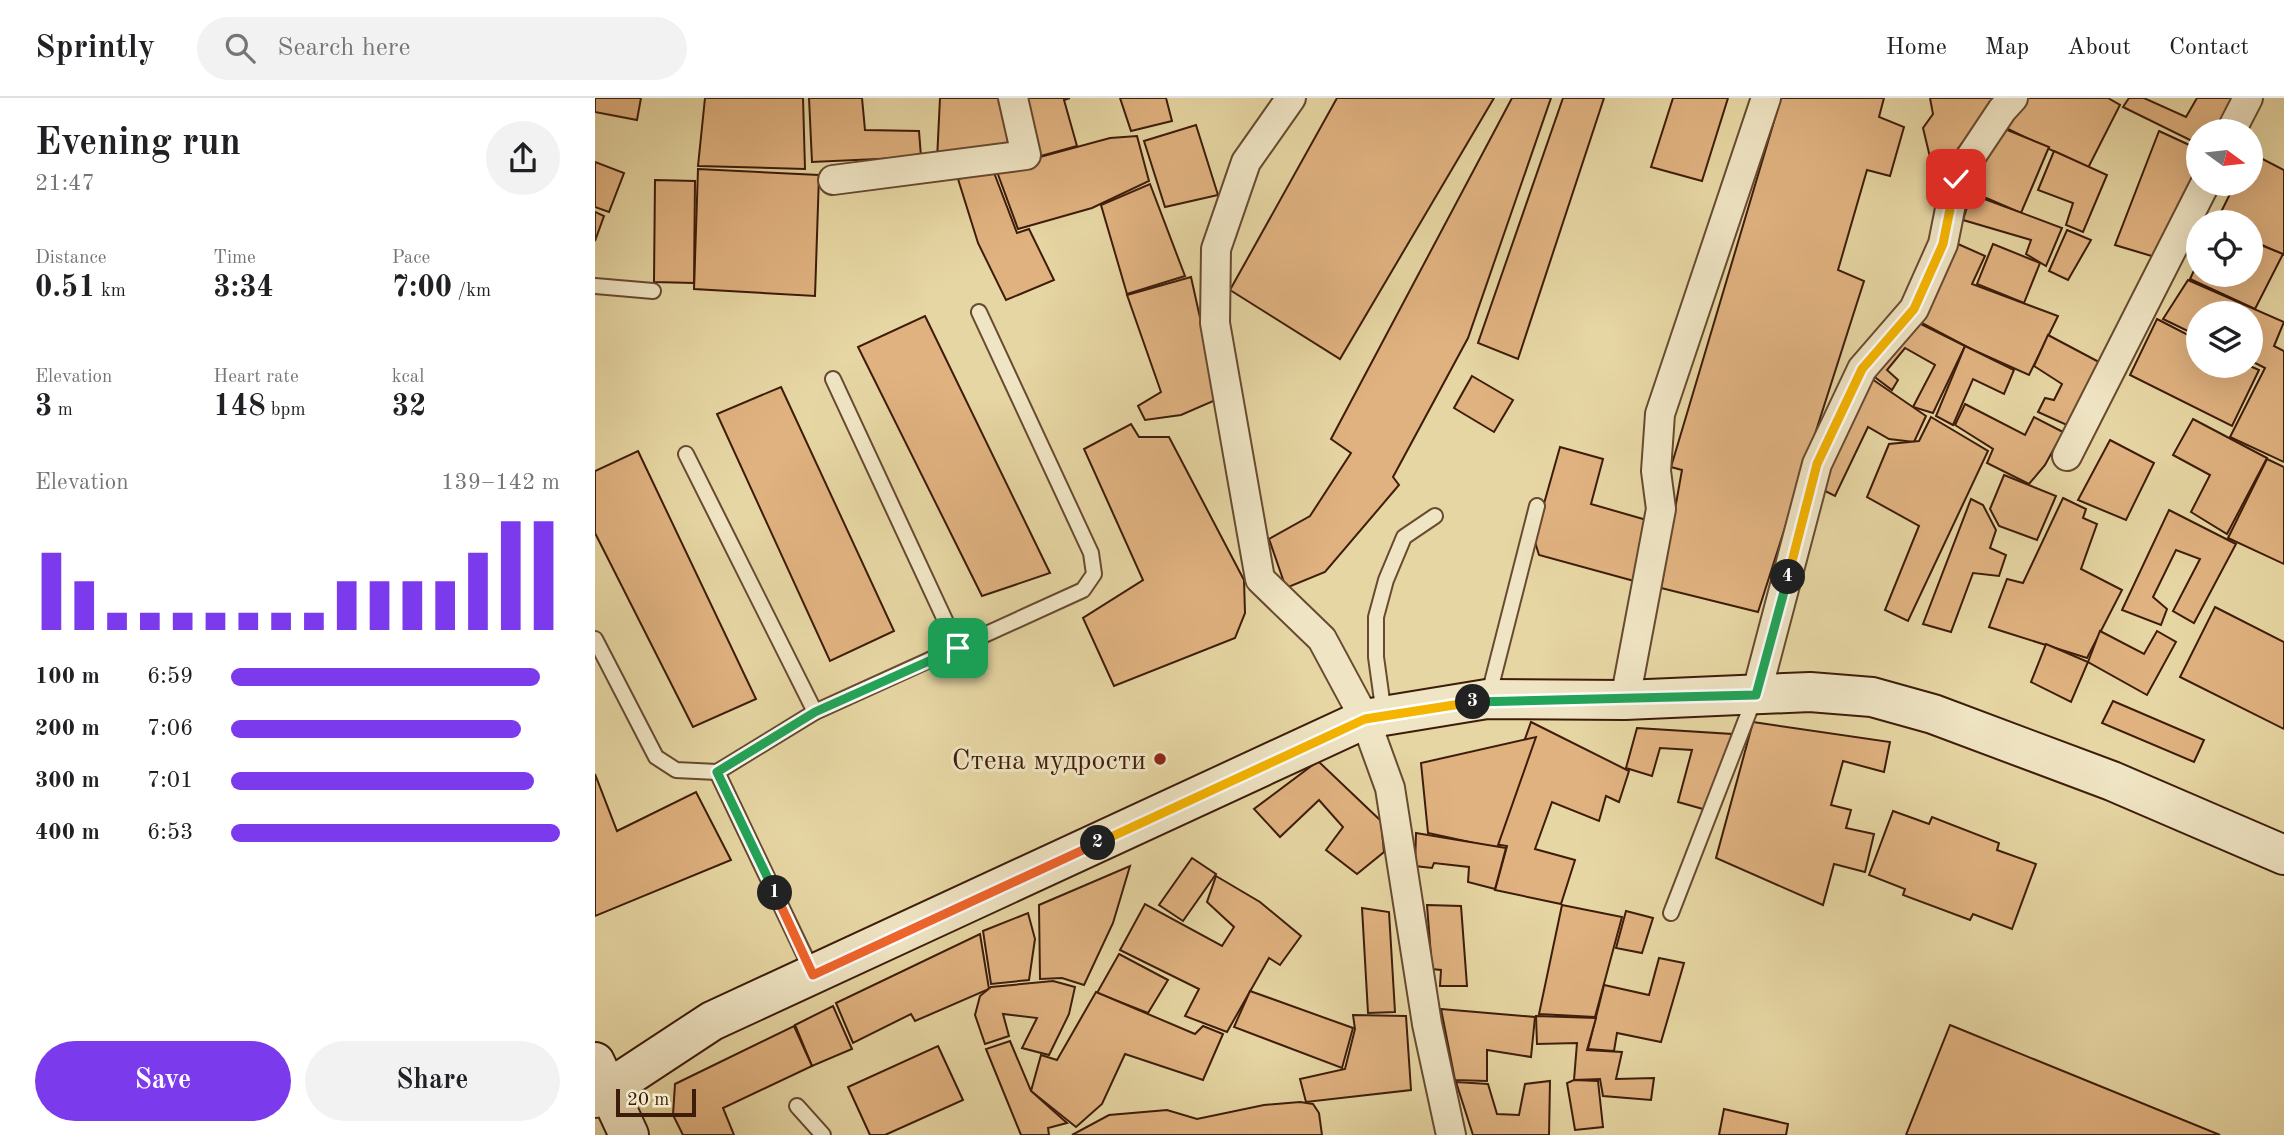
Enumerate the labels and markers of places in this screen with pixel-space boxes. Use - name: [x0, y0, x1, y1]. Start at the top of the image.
- pin: [1926, 149, 1986, 209]
- pin: 4: [1771, 560, 1805, 594]
- pin: [928, 618, 988, 678]
- pin: 3: [1455, 684, 1491, 720]
- place label: Стена мудрости: [952, 748, 1146, 776]
- marker: Стена мудрости: [1152, 751, 1168, 767]
- pin: 2: [1081, 826, 1115, 860]
- pin: 1: [757, 876, 793, 910]

